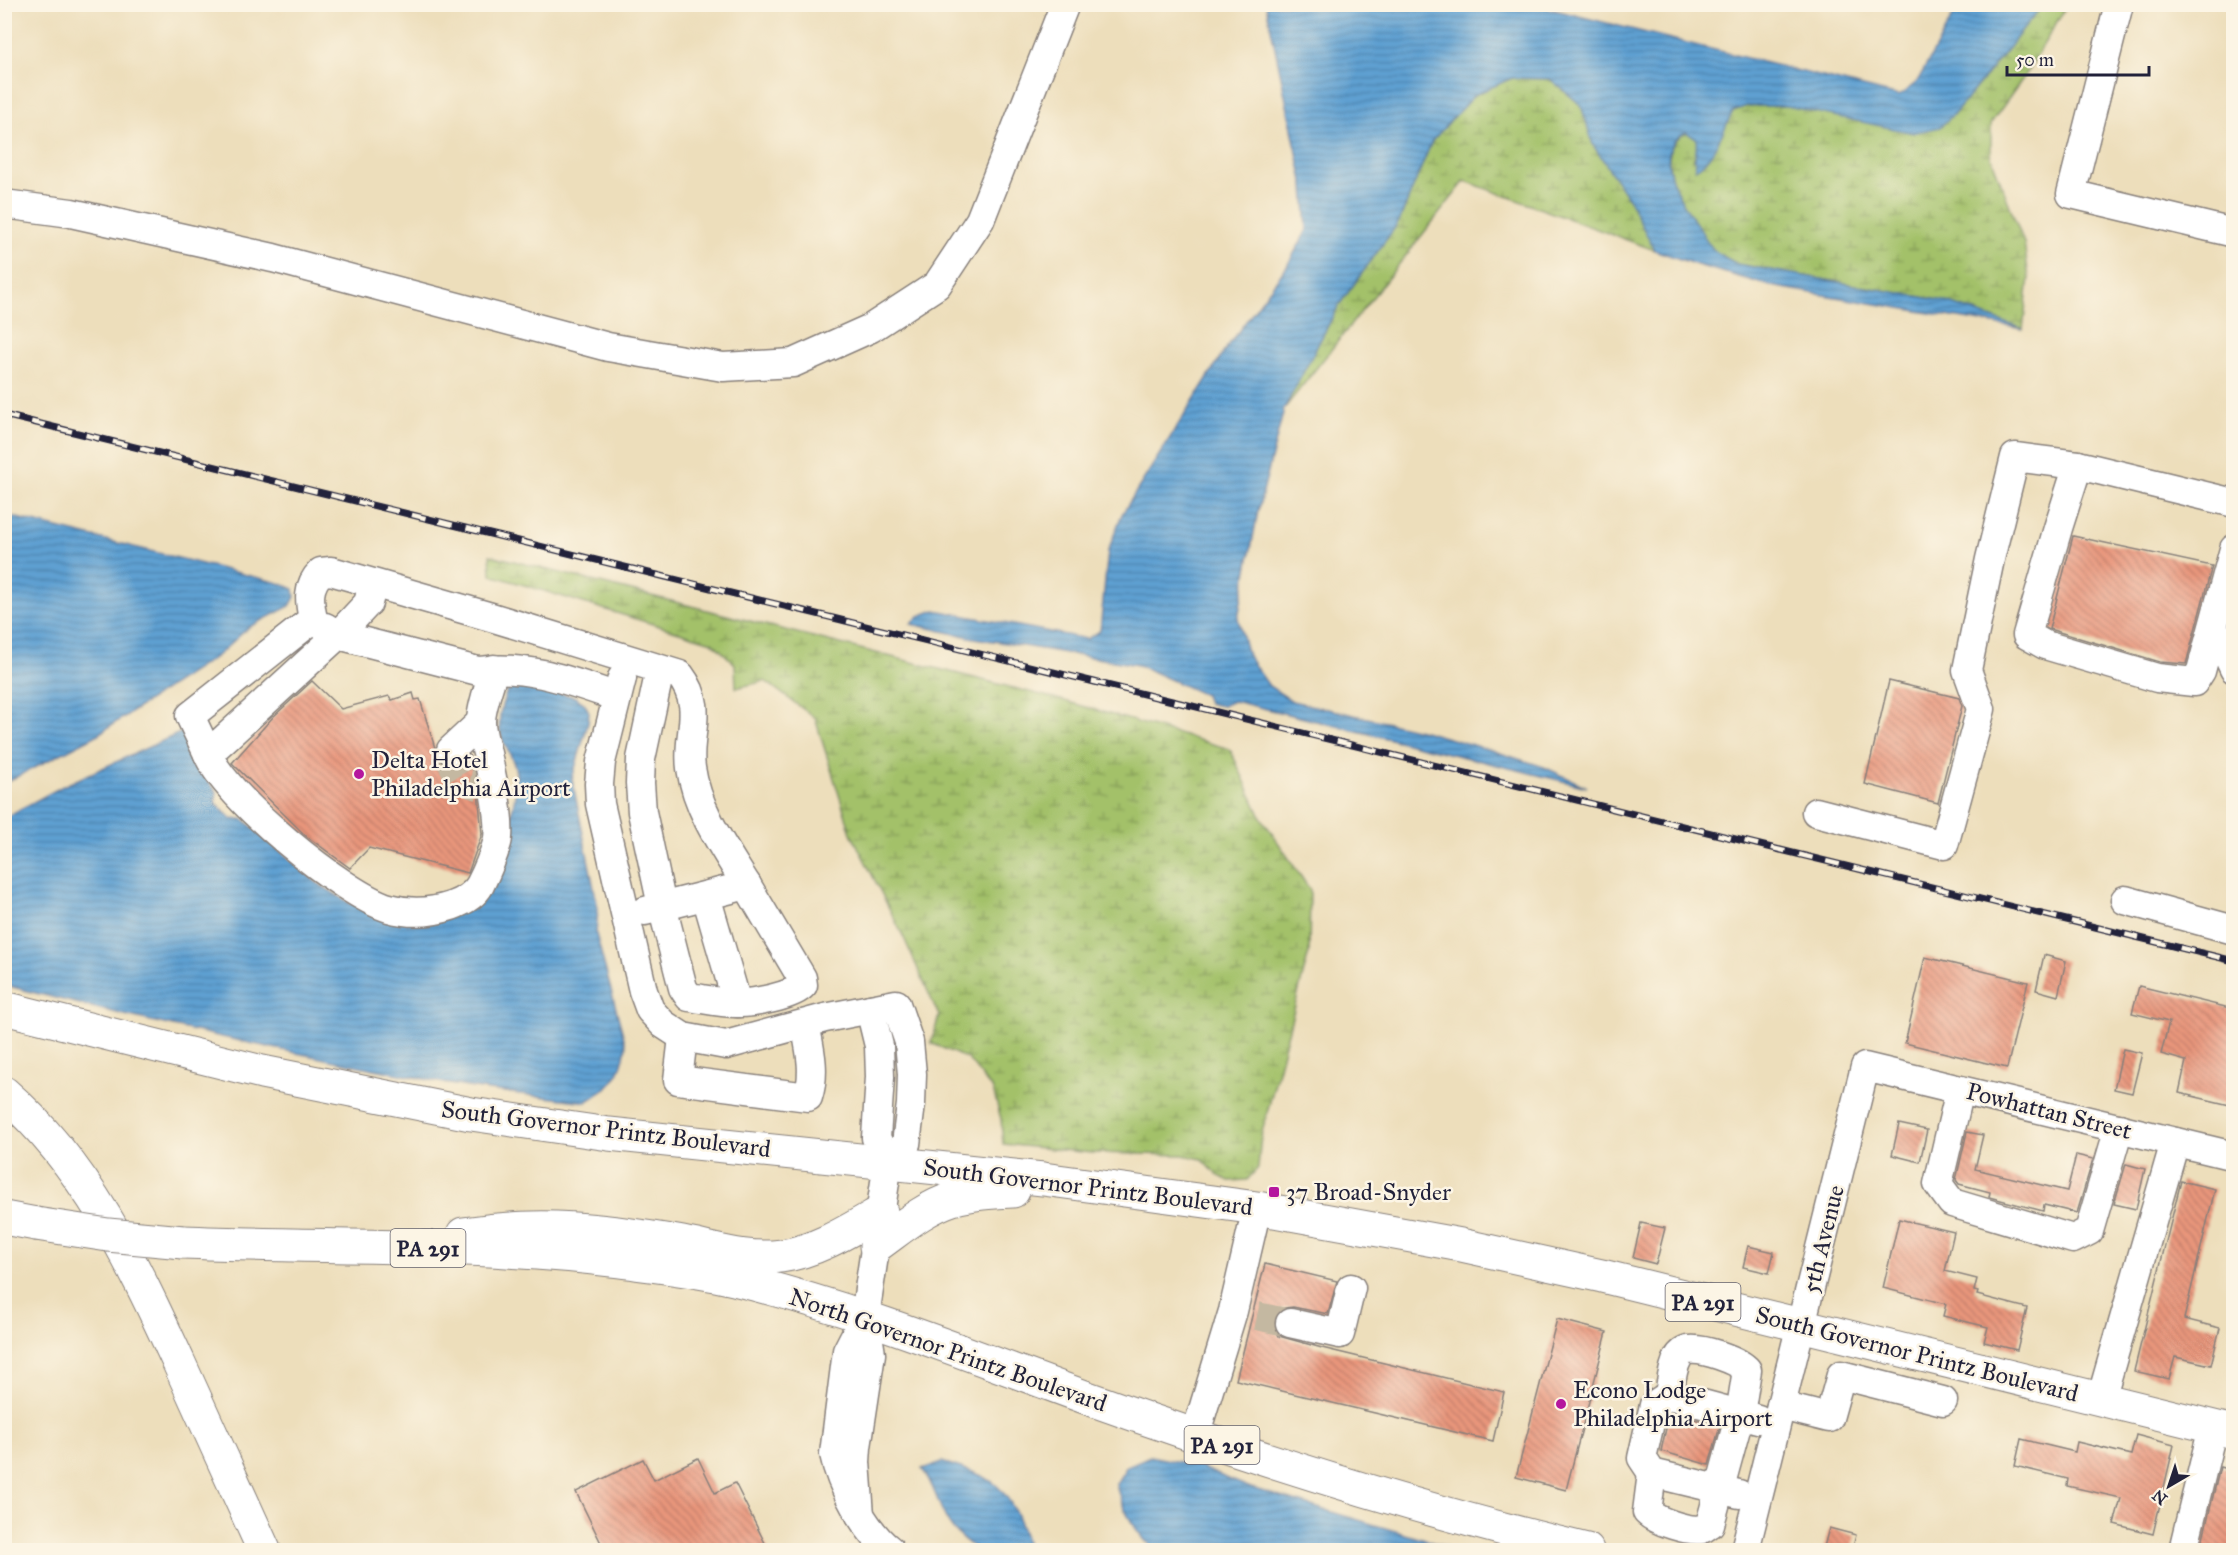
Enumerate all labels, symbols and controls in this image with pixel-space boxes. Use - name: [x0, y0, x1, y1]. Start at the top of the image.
- scale bar: [2007, 39, 2150, 77]
- text: 50 m: [2016, 49, 2054, 71]
- place label: Delta Hotel Philadelphia Airport: [371, 745, 571, 803]
- marker: Delta Hotel Philadelphia Airport: [352, 767, 366, 781]
- street label: Powhattan Street: [1963, 1076, 2135, 1146]
- street label: South Governor Printz Boulevard: [440, 1094, 772, 1164]
- street label: South Governor Printz Boulevard: [922, 1152, 1254, 1222]
- place label: 37 Broad-Snyder: [1286, 1177, 1451, 1207]
- street label: 5th Avenue: [1795, 1182, 1851, 1296]
- marker: 37 Broad-Snyder: [1267, 1185, 1281, 1199]
- road number: PA 291: [390, 1229, 466, 1267]
- street label: North Governor Printz Boulevard: [785, 1281, 1111, 1419]
- road number: PA 291: [1666, 1283, 1740, 1321]
- street label: South Governor Printz Boulevard: [1752, 1299, 2082, 1409]
- place label: Econo Lodge Philadelphia Airport: [1573, 1375, 1773, 1433]
- marker: Econo Lodge Philadelphia Airport: [1554, 1397, 1568, 1411]
- road number: PA 291: [1184, 1426, 1260, 1464]
- north arrow: [2139, 1456, 2199, 1516]
- text: N: [2148, 1485, 2171, 1509]

